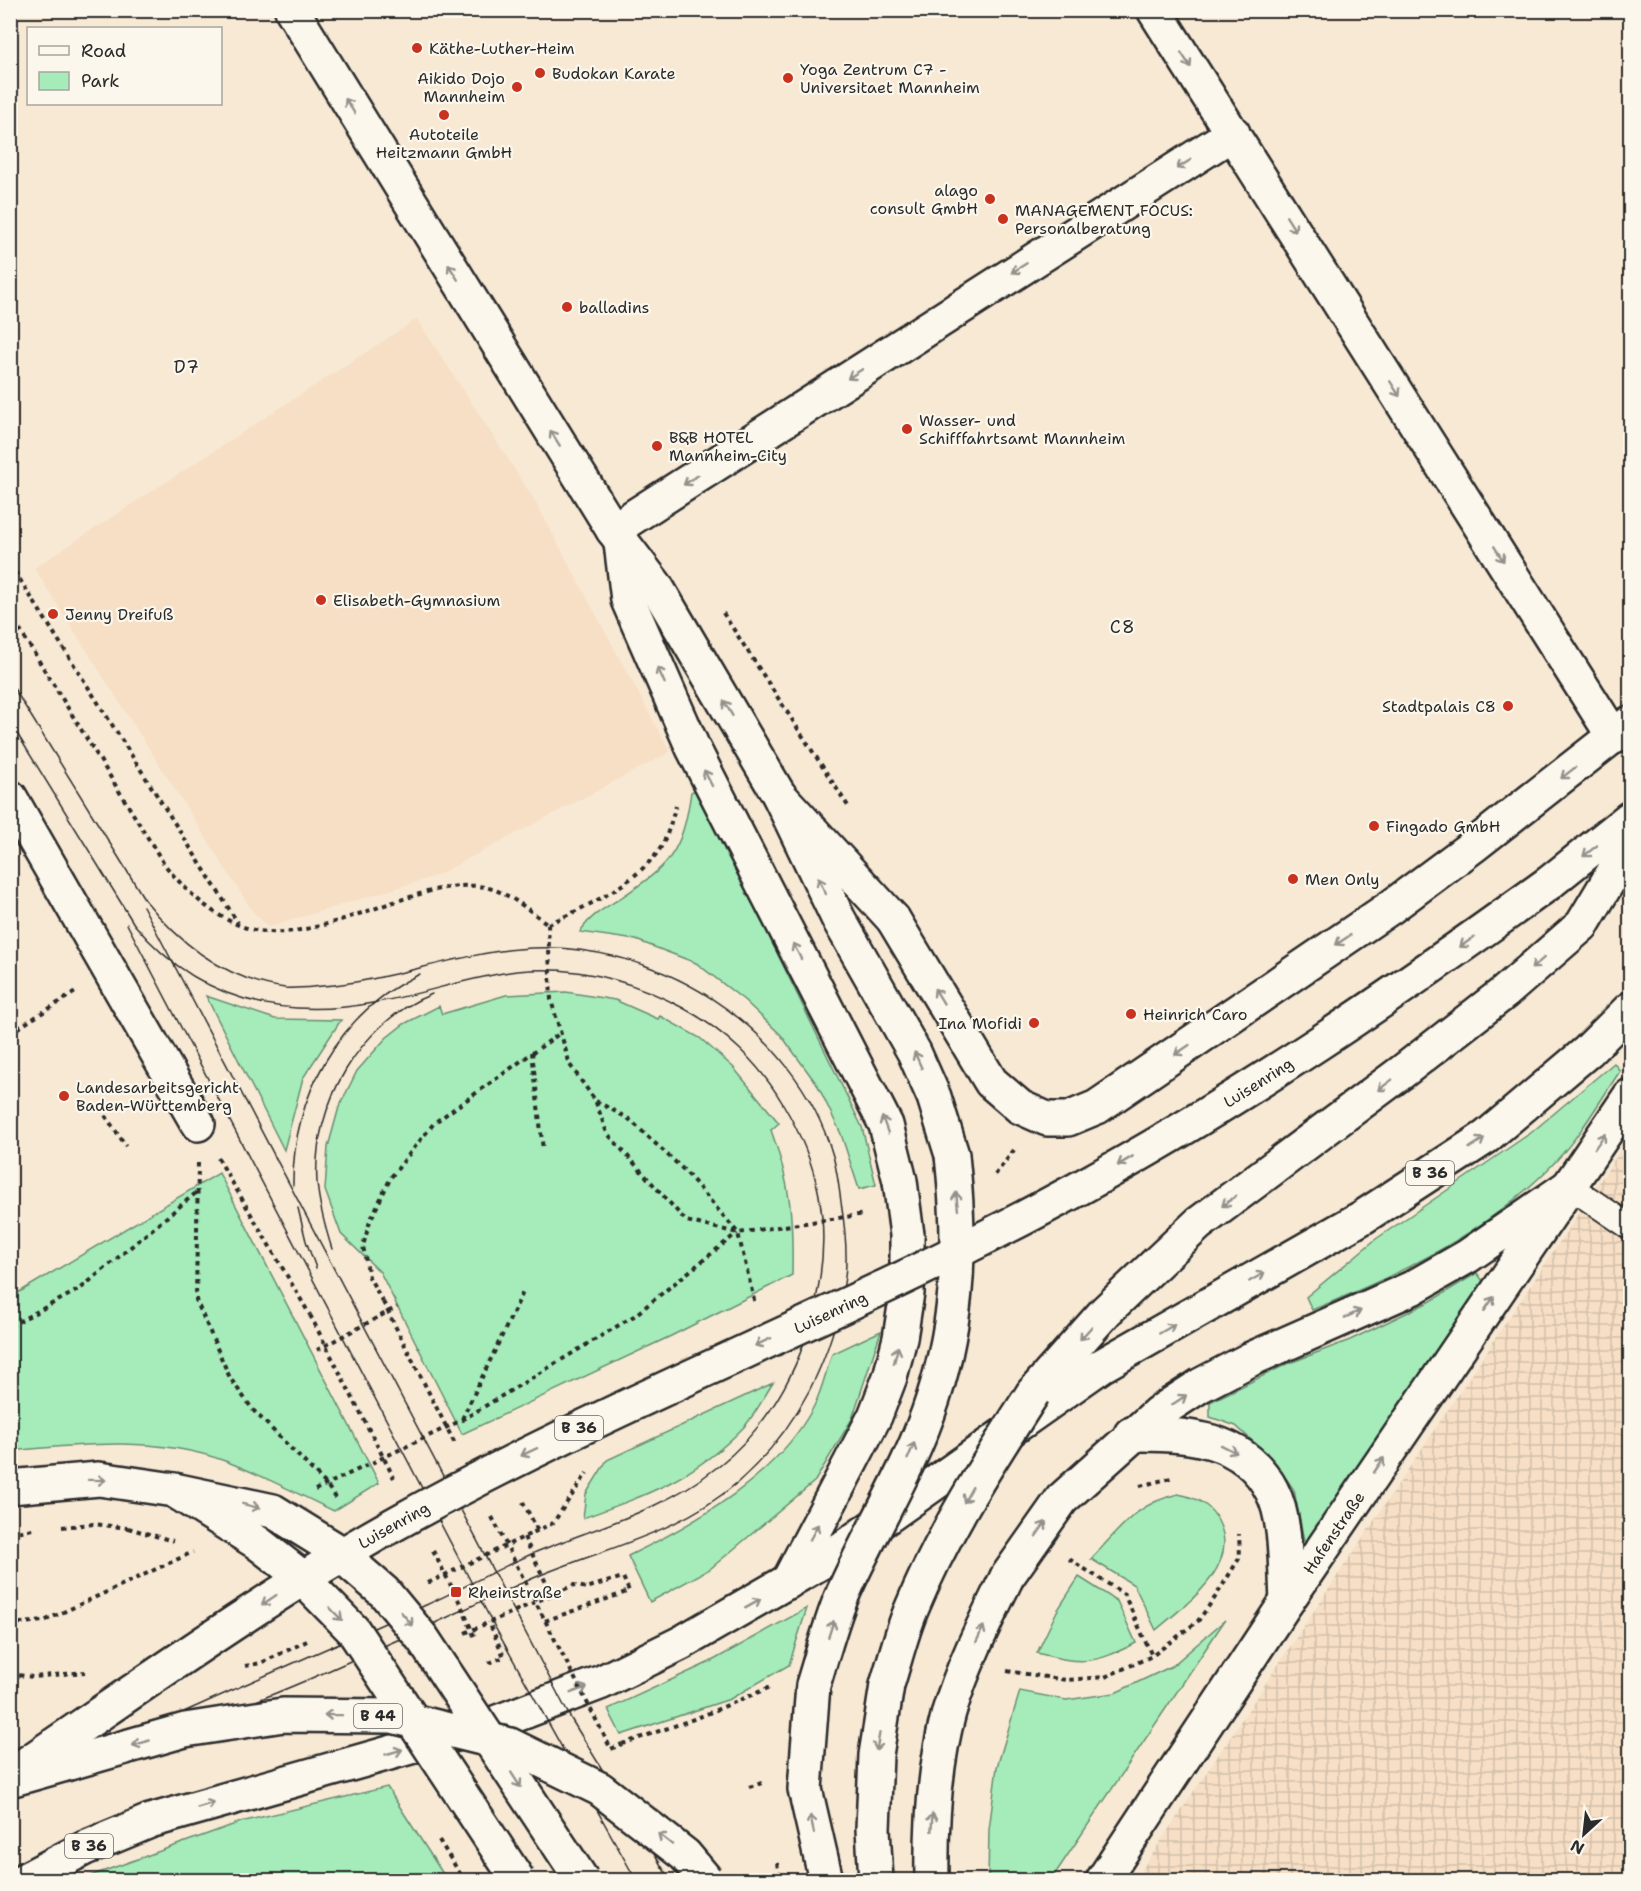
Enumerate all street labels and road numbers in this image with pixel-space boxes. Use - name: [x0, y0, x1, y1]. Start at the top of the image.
- street label: Luisenring: [1219, 1052, 1297, 1112]
- road number: B 36: [1406, 1161, 1454, 1185]
- street label: Luisenring: [790, 1286, 871, 1338]
- road number: B 36: [555, 1416, 603, 1440]
- street label: Hafenstraße: [1298, 1487, 1369, 1578]
- street label: Luisenring: [354, 1497, 433, 1553]
- road number: B 44: [354, 1704, 402, 1728]
- road number: B 36: [65, 1834, 113, 1858]

